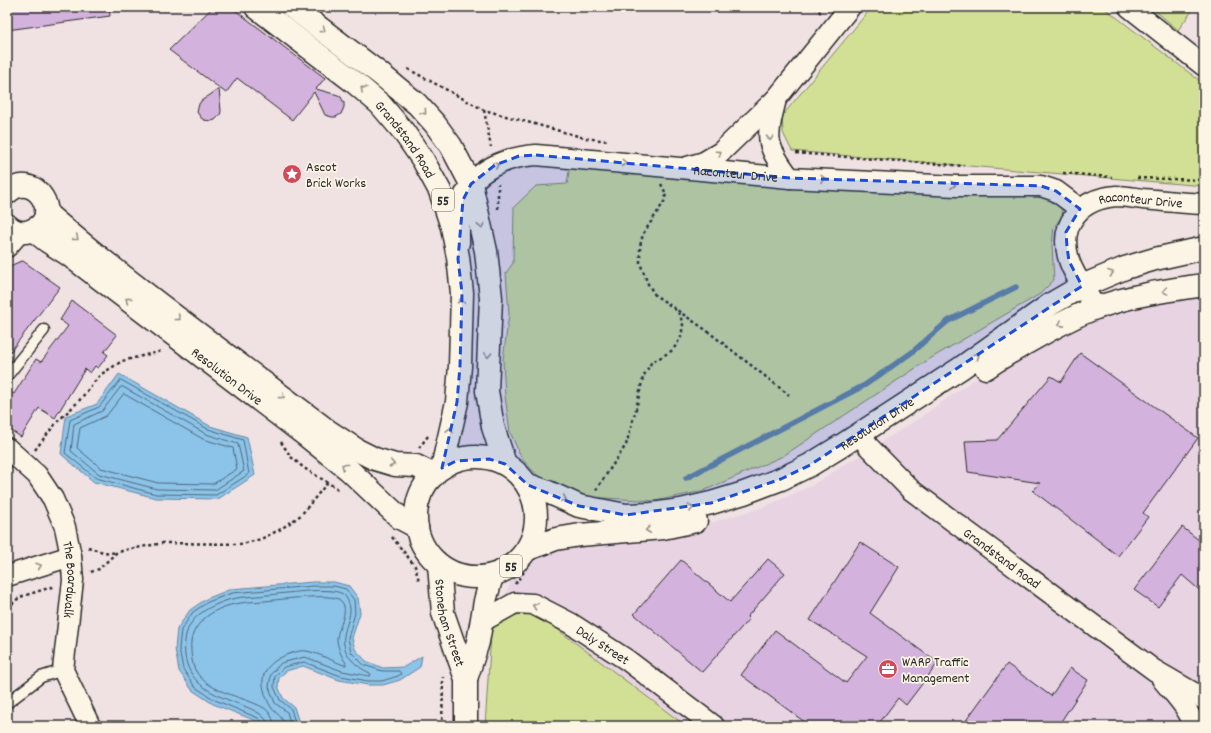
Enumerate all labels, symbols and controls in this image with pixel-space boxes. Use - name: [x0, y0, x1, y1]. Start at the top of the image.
- one-way arrow: [318, 26, 325, 33]
- one-way arrow: [360, 86, 367, 93]
- street label: Grandstand Road: [369, 97, 439, 182]
- one-way arrow: [419, 107, 426, 114]
- one-way arrow: [766, 135, 775, 141]
- one-way arrow: [715, 150, 722, 158]
- place label: Ascot Brick Works: [306, 158, 366, 194]
- one-way arrow: [621, 158, 627, 167]
- street label: Raconteur Drive: [692, 161, 779, 189]
- one-way arrow: [492, 162, 500, 170]
- place icon: Ascot Brick Works: [281, 163, 303, 185]
- one-way arrow: [820, 175, 826, 184]
- one-way arrow: [950, 181, 956, 190]
- street label: Raconteur Drive: [1096, 188, 1183, 215]
- road number: 55: [432, 189, 454, 211]
- one-way arrow: [476, 223, 485, 229]
- one-way arrow: [72, 233, 79, 240]
- one-way arrow: [1107, 270, 1114, 278]
- one-way arrow: [1162, 286, 1169, 294]
- one-way arrow: [126, 298, 133, 305]
- one-way arrow: [457, 298, 465, 304]
- one-way arrow: [174, 313, 181, 320]
- one-way arrow: [1057, 320, 1065, 327]
- street label: Resolution Drive: [186, 343, 266, 411]
- one-way arrow: [484, 352, 493, 358]
- one-way arrow: [973, 353, 980, 361]
- one-way arrow: [278, 392, 285, 399]
- street label: Resolution Drive: [836, 393, 919, 456]
- one-way arrow: [445, 427, 454, 434]
- one-way arrow: [389, 460, 395, 468]
- one-way arrow: [342, 464, 349, 471]
- one-way arrow: [560, 494, 567, 502]
- one-way arrow: [688, 504, 694, 512]
- street label: Grandstand Road: [958, 524, 1044, 595]
- one-way arrow: [645, 525, 651, 534]
- street label: The Boardwalk: [56, 540, 81, 619]
- road number: 55: [500, 555, 522, 577]
- one-way arrow: [36, 562, 43, 571]
- street label: Stoneham Street: [428, 578, 469, 670]
- one-way arrow: [532, 602, 539, 611]
- street label: Daly Street: [571, 621, 633, 671]
- place label: WARP Traffic Management: [902, 653, 970, 689]
- office icon: WARP Traffic Management: [877, 658, 899, 680]

